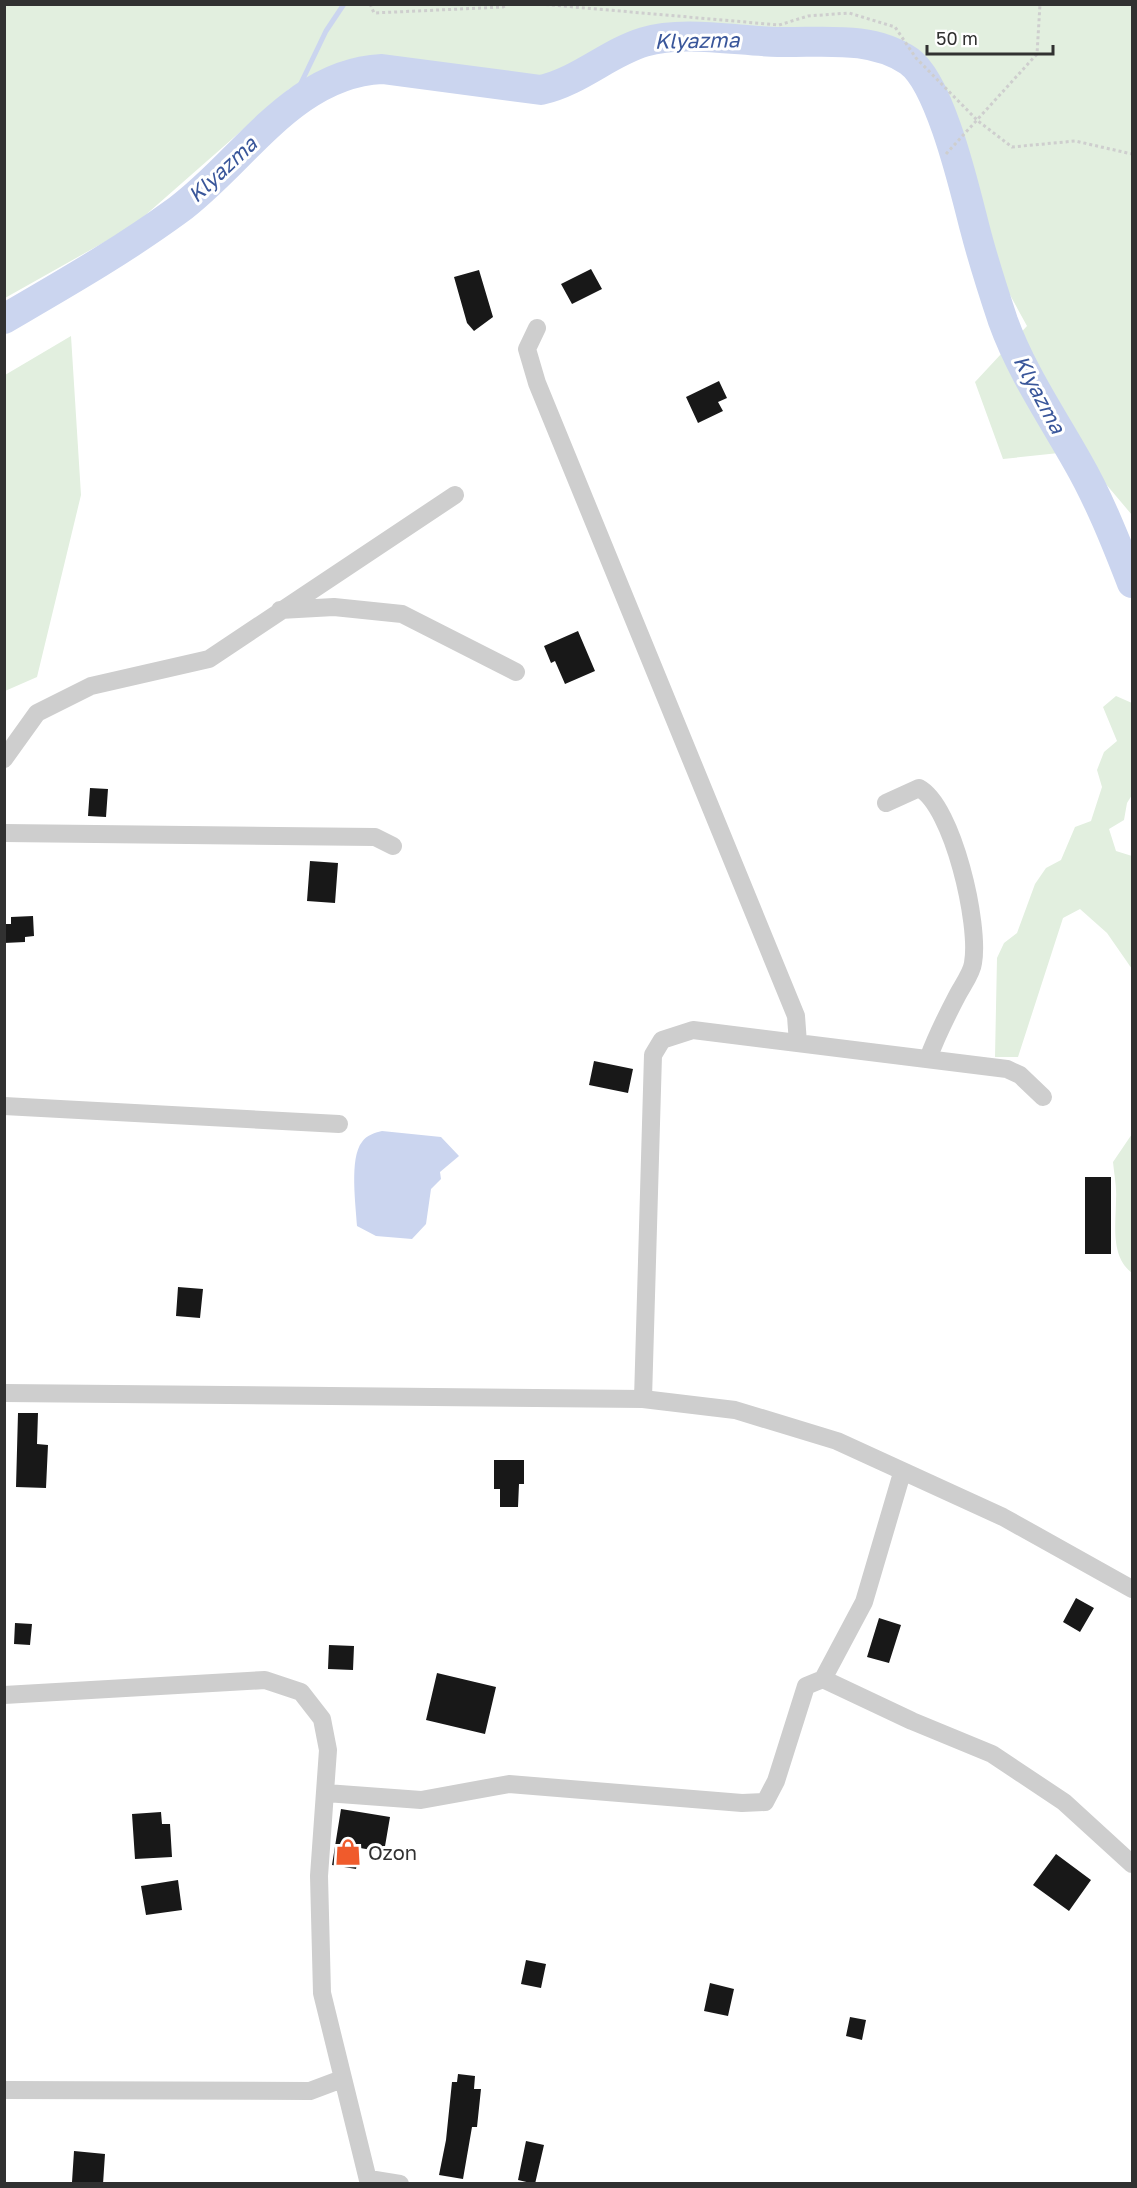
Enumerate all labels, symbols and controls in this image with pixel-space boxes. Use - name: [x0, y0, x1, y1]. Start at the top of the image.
- scale bar: [927, 18, 1053, 56]
- water label: Klyazma: [654, 26, 741, 54]
- text: 50 m: [936, 27, 978, 49]
- water label: Klyazma: [182, 130, 263, 207]
- water label: Klyazma: [1009, 350, 1072, 439]
- shop icon: Ozon: [333, 1837, 363, 1867]
- place label: Ozon: [368, 1840, 417, 1864]

